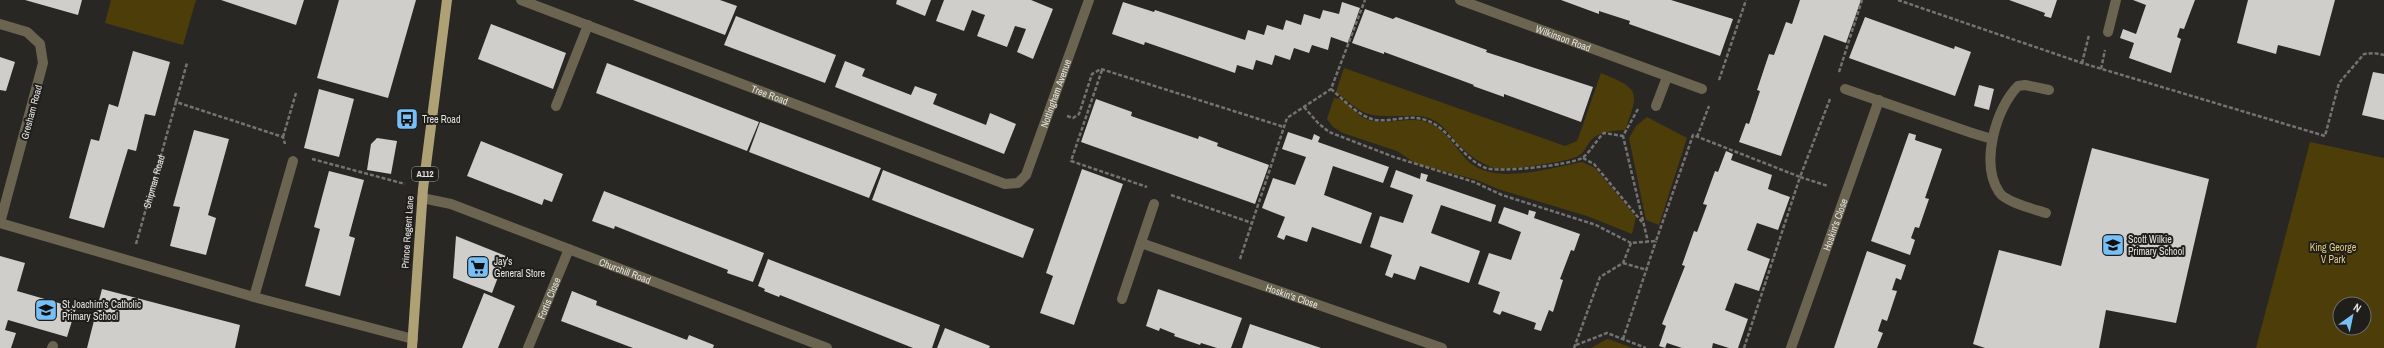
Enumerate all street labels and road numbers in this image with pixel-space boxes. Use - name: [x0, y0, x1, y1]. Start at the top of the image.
- street label: Wilkinson Road: [1534, 22, 1592, 55]
- street label: Nottingham Avenue: [1038, 57, 1074, 130]
- street label: Tree Road: [749, 82, 790, 108]
- street label: Gresham Road: [18, 84, 45, 141]
- street label: Shipman Road: [140, 153, 168, 210]
- road number: A112: [412, 167, 438, 181]
- street label: Prince Regent Lane: [398, 195, 417, 269]
- street label: Hoskin's Close: [1820, 196, 1851, 253]
- street label: Churchill Road: [597, 255, 653, 287]
- street label: Fortis Close: [535, 275, 564, 321]
- street label: Hoskin's Close: [1264, 281, 1320, 311]

